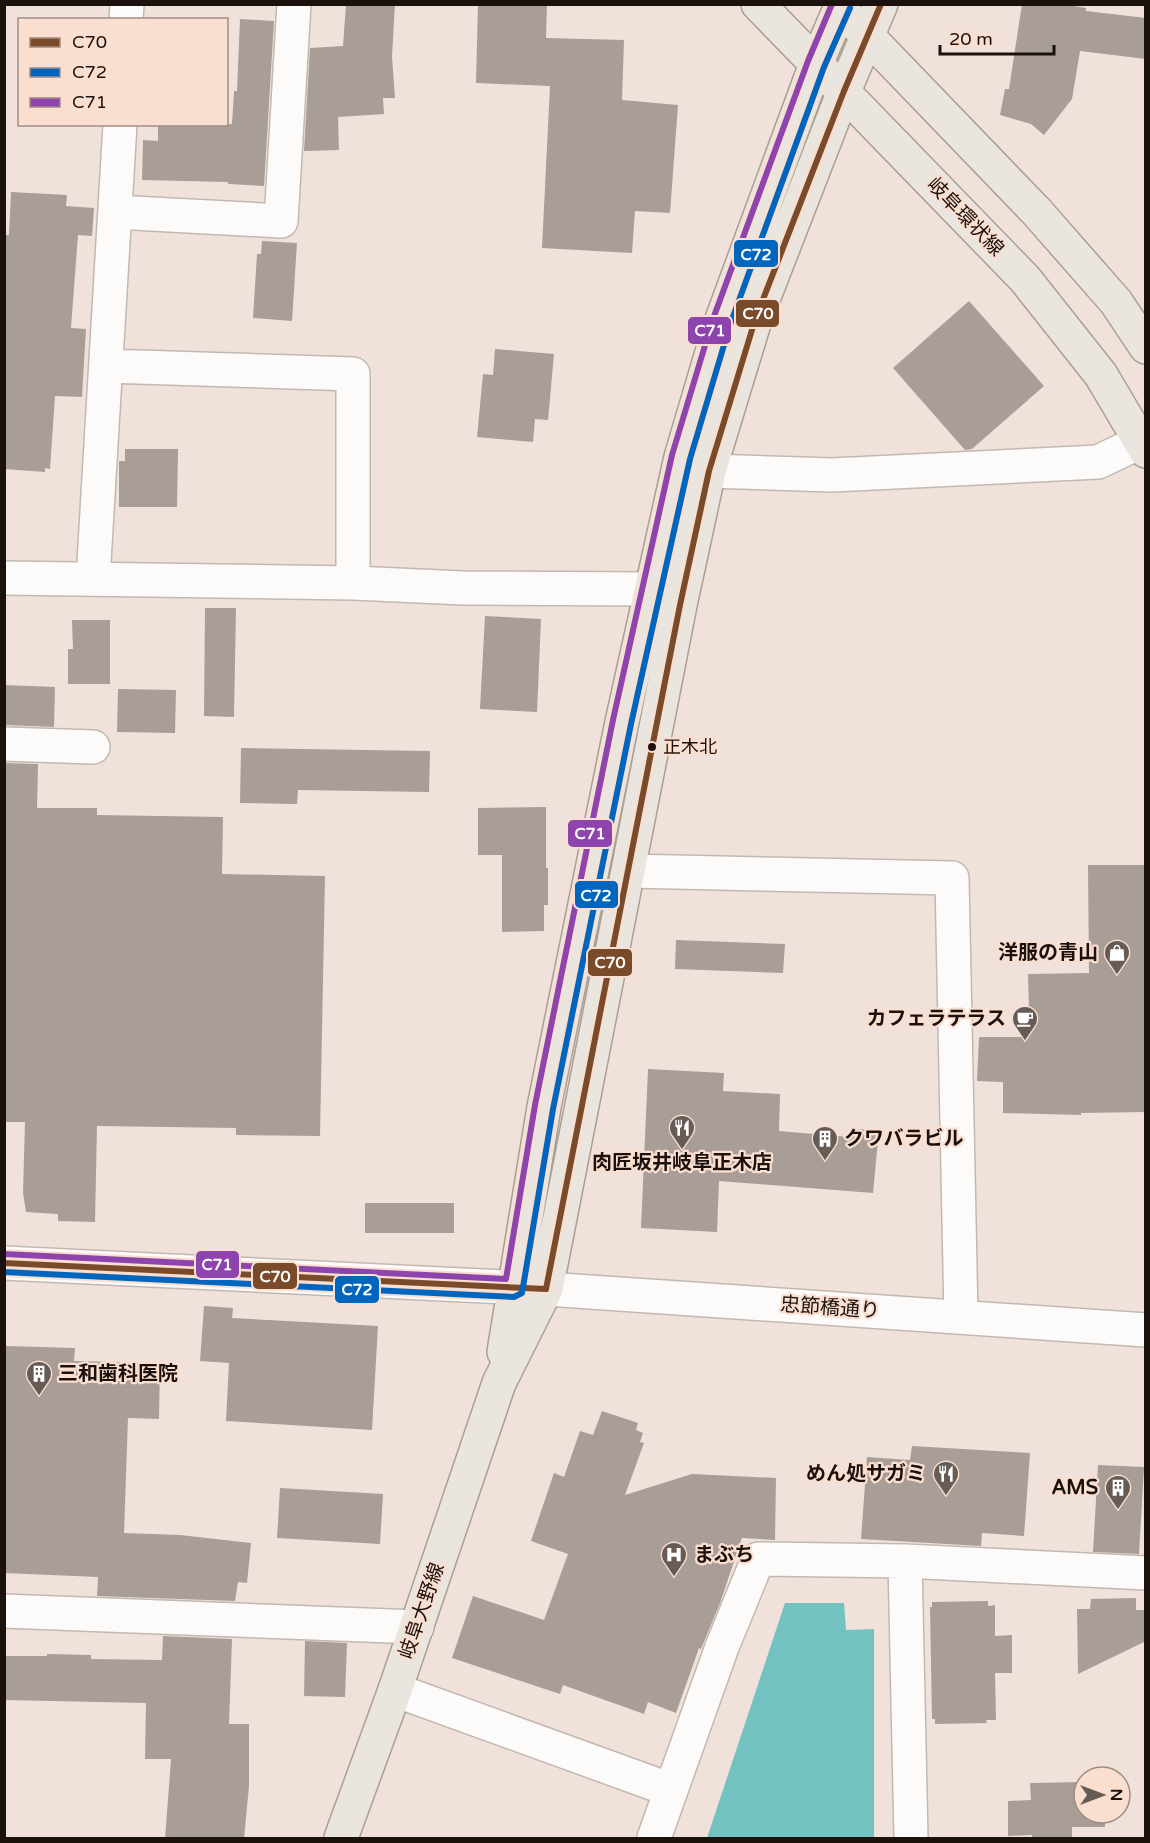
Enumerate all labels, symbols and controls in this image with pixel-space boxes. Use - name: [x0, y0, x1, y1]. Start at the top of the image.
- legend: [18, 18, 228, 126]
- scale bar: [940, 18, 1054, 56]
- text: 20 m: [949, 28, 993, 50]
- text: C70: [72, 31, 107, 53]
- text: C72: [72, 61, 107, 83]
- text: C71: [72, 91, 107, 113]
- street label: 岐阜環状線: [922, 173, 1008, 261]
- line badge: C72: [733, 239, 779, 268]
- text: C72: [740, 245, 772, 265]
- line badge: C70: [735, 299, 780, 328]
- text: C70: [742, 304, 774, 324]
- line badge: C71: [687, 316, 732, 345]
- text: C71: [694, 321, 726, 341]
- place label: 正木北: [663, 736, 717, 758]
- marker: 正木北: [646, 741, 658, 753]
- line badge: C71: [567, 819, 613, 848]
- text: C71: [574, 824, 606, 844]
- line badge: C72: [574, 880, 619, 909]
- text: C72: [580, 886, 612, 906]
- shop icon: 洋服の青山: [1102, 938, 1132, 976]
- place label: 洋服の青山: [998, 941, 1098, 965]
- line badge: C70: [587, 948, 633, 977]
- text: C70: [594, 953, 626, 973]
- cafe icon: カフェラテラス: [1010, 1004, 1040, 1042]
- place label: カフェラテラス: [866, 1007, 1006, 1031]
- restaurant icon: 肉匠坂井岐阜正木店: [667, 1113, 697, 1151]
- building icon: クワバラビル: [810, 1124, 840, 1162]
- place label: クワバラビル: [844, 1127, 964, 1151]
- place label: 肉匠坂井岐阜正木店: [592, 1151, 772, 1175]
- line badge: C71: [195, 1250, 240, 1279]
- text: C71: [201, 1255, 233, 1275]
- line badge: C70: [252, 1262, 298, 1290]
- text: C70: [259, 1267, 291, 1287]
- line badge: C72: [334, 1275, 380, 1304]
- text: C72: [341, 1280, 373, 1300]
- street label: 忠節橋通り: [779, 1293, 881, 1323]
- building icon: 三和歯科医院: [24, 1359, 54, 1397]
- place label: 三和歯科医院: [58, 1362, 178, 1386]
- restaurant icon: めん処サガミ: [931, 1459, 961, 1497]
- place label: めん処サガミ: [806, 1462, 926, 1486]
- building icon: AMS: [1103, 1473, 1133, 1511]
- place label: AMS: [1051, 1476, 1098, 1500]
- hospital icon: まぶち: [659, 1540, 689, 1578]
- place label: まぶち: [694, 1543, 754, 1567]
- street label: 岐阜大野線: [394, 1560, 450, 1662]
- north arrow: [1072, 1765, 1132, 1825]
- text: N: [1106, 1789, 1126, 1801]

